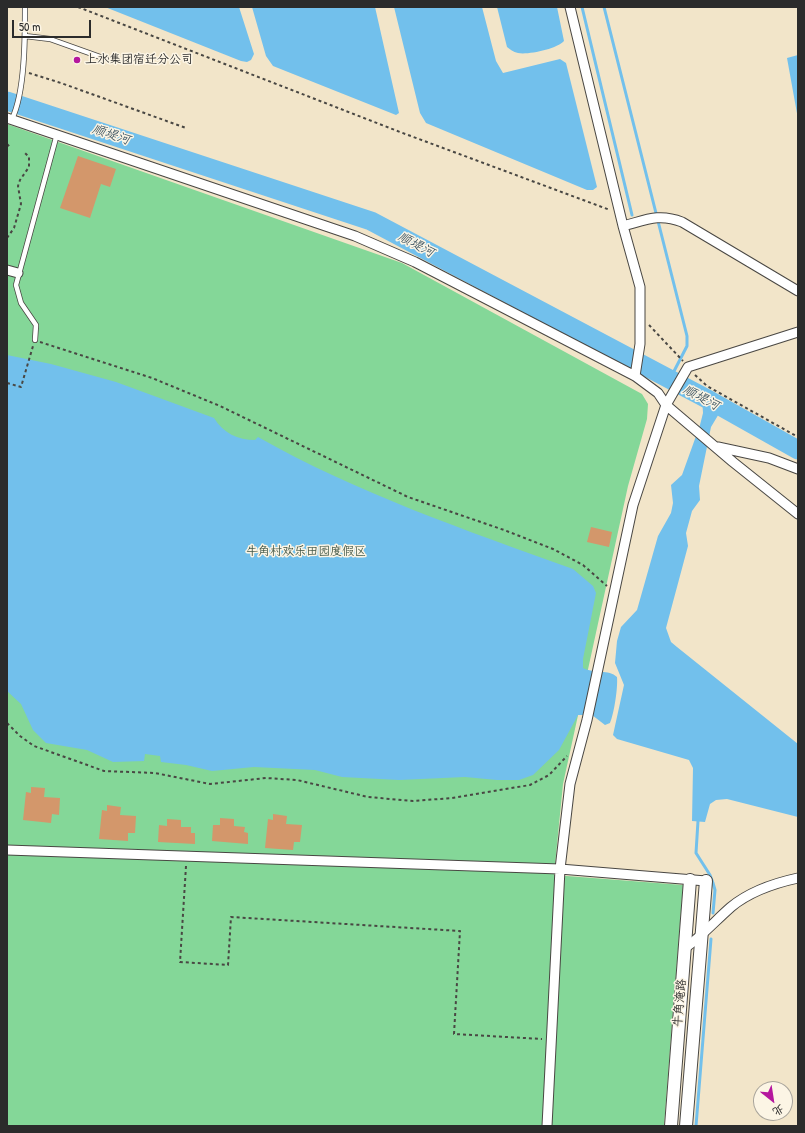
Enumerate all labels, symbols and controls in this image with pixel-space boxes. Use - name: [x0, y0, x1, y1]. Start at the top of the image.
- scale bar: [14, 12, 93, 38]
- text: 50 m: [19, 18, 40, 35]
- place label: 上水集团宿迁分公司: [85, 53, 193, 67]
- marker: 上水集团宿迁分公司: [72, 55, 82, 65]
- water label: 顺堤河: [90, 122, 132, 148]
- water label: 顺堤河: [395, 229, 437, 261]
- water label: 顺堤河: [680, 382, 722, 414]
- park label: 牛角村欢乐田园度假区: [246, 545, 366, 559]
- street label: 牛角淹路: [671, 978, 689, 1028]
- north arrow: [753, 1081, 793, 1121]
- text: 北: [770, 1102, 787, 1119]

